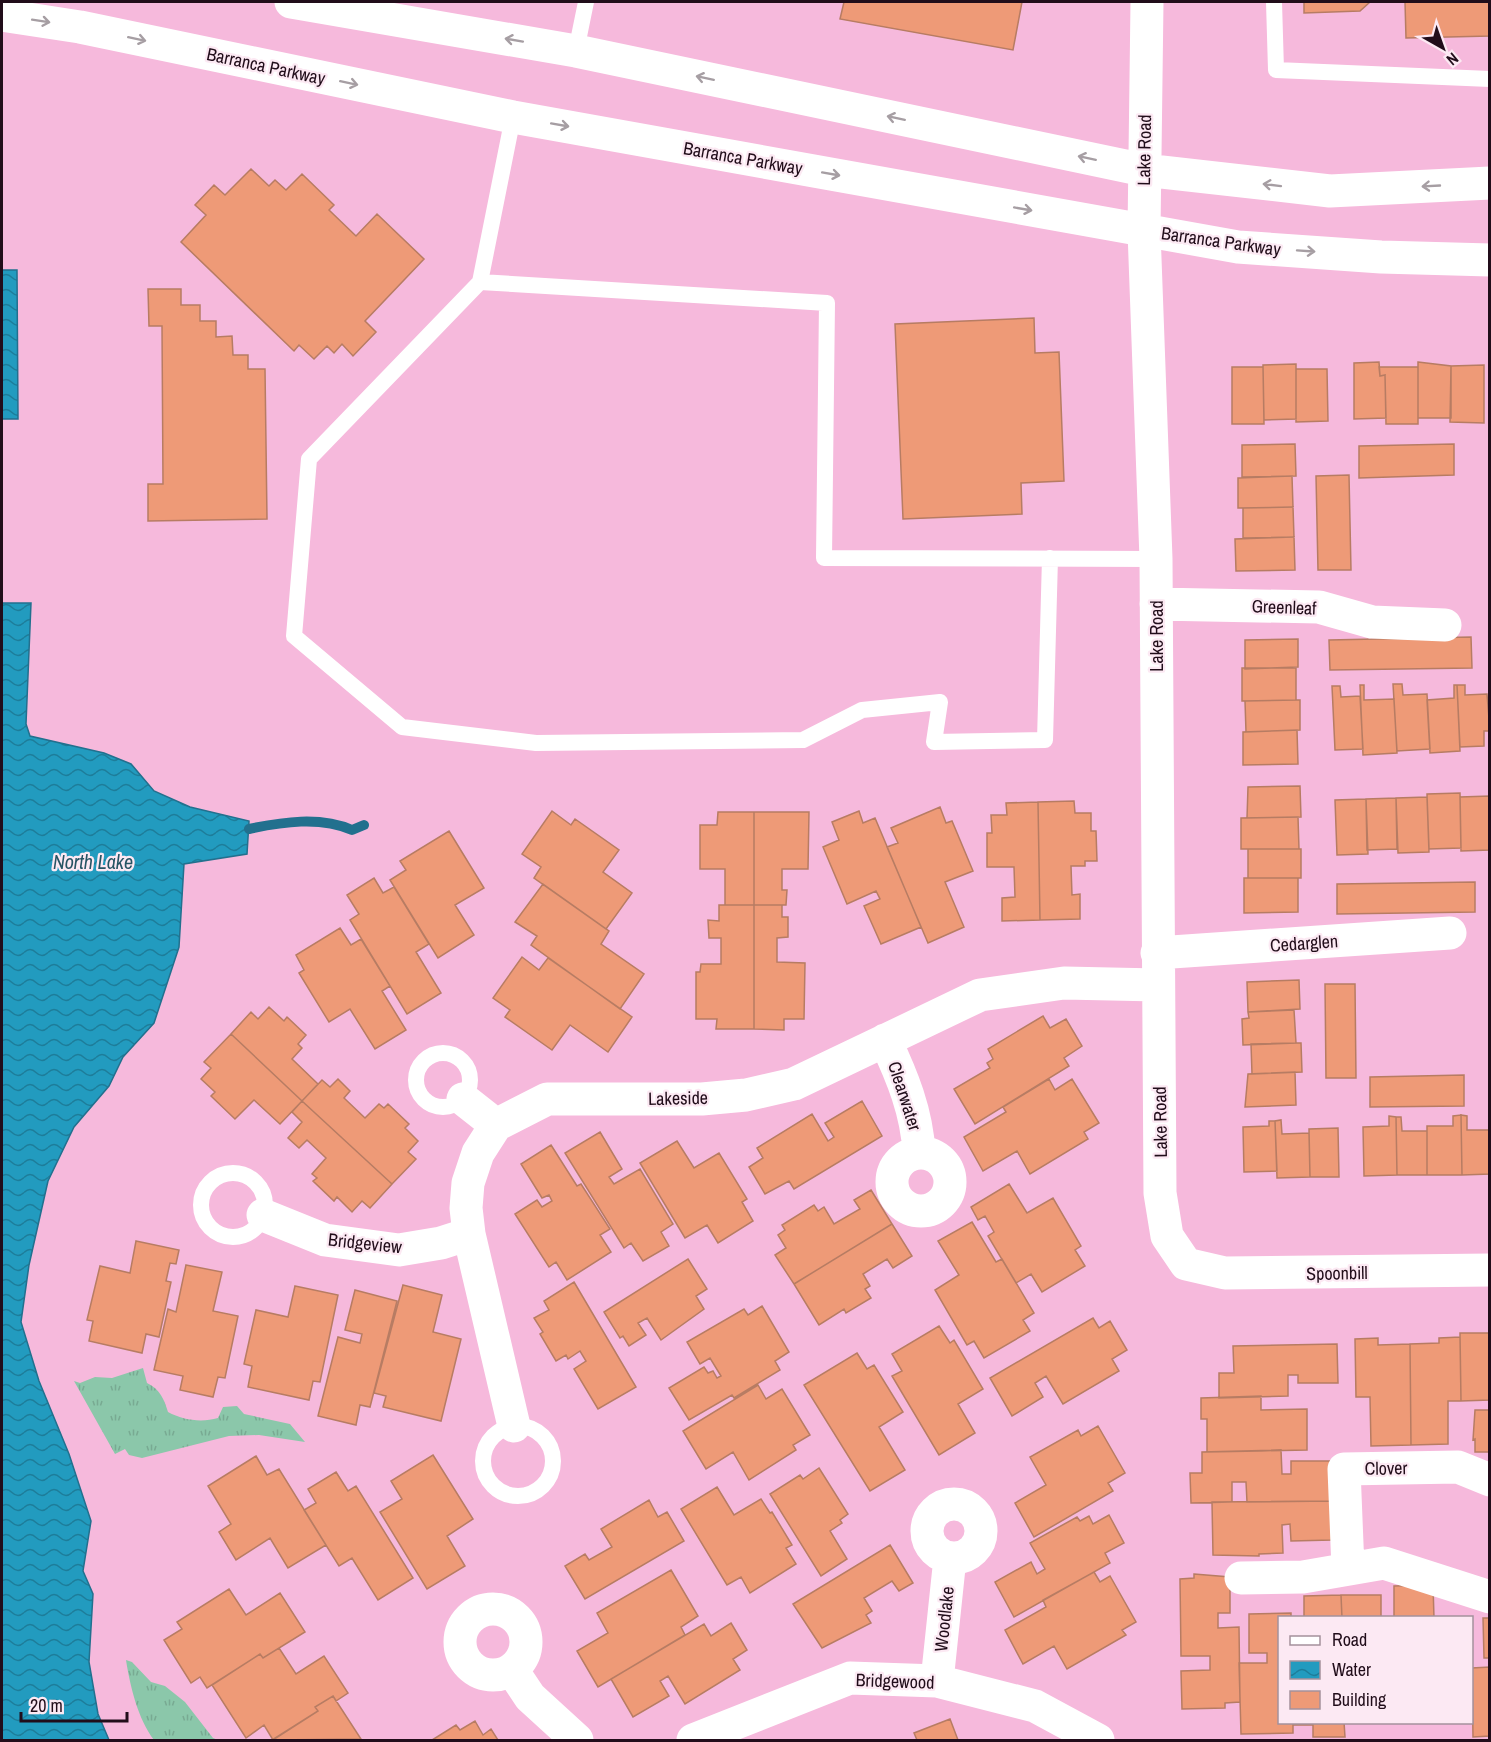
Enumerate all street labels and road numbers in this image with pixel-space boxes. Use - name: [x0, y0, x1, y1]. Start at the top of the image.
- street label: Barranca Parkway: [204, 41, 328, 91]
- street label: Lake Road: [1131, 114, 1157, 186]
- street label: Barranca Parkway: [681, 135, 805, 181]
- street label: Barranca Parkway: [1160, 220, 1283, 262]
- street label: Greenleaf: [1251, 593, 1318, 621]
- street label: Lake Road: [1144, 600, 1169, 672]
- street label: Cedarglen: [1269, 928, 1339, 958]
- street label: Clearwater: [882, 1058, 928, 1134]
- street label: Lakeside: [648, 1085, 708, 1111]
- street label: Lake Road: [1147, 1086, 1173, 1158]
- street label: Bridgeview: [327, 1227, 403, 1259]
- street label: Spoonbill: [1306, 1260, 1368, 1286]
- street label: Clover: [1364, 1455, 1408, 1481]
- street label: Woodlake: [928, 1585, 960, 1653]
- street label: Bridgewood: [855, 1667, 935, 1695]

